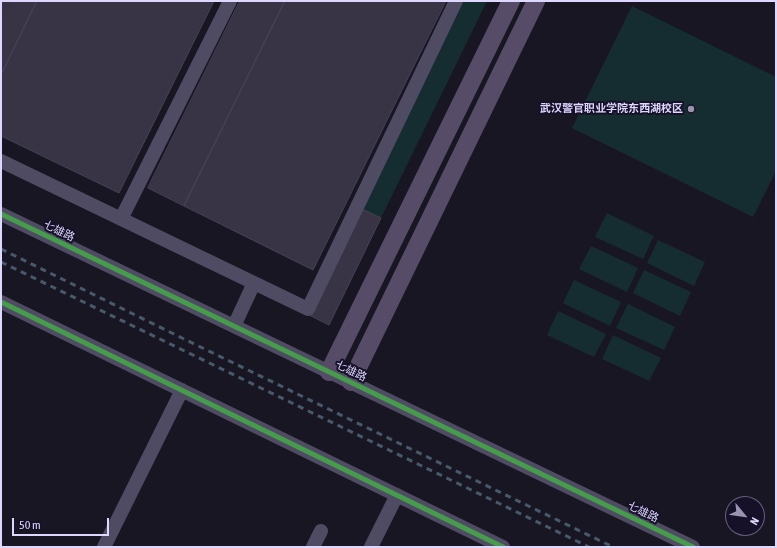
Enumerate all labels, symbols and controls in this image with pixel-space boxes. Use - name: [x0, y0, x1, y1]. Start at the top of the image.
- place label: 武汉警官职业学院东西湖校区: [540, 102, 683, 116]
- marker: 武汉警官职业学院东西湖校区: [686, 104, 696, 114]
- street label: 七雄路: [41, 218, 77, 244]
- street label: 七雄路: [333, 358, 369, 384]
- north arrow: [725, 496, 765, 536]
- street label: 七雄路: [625, 499, 661, 525]
- scale bar: [14, 510, 111, 536]
- text: N: [748, 516, 761, 527]
- text: 50 m: [19, 518, 41, 532]

